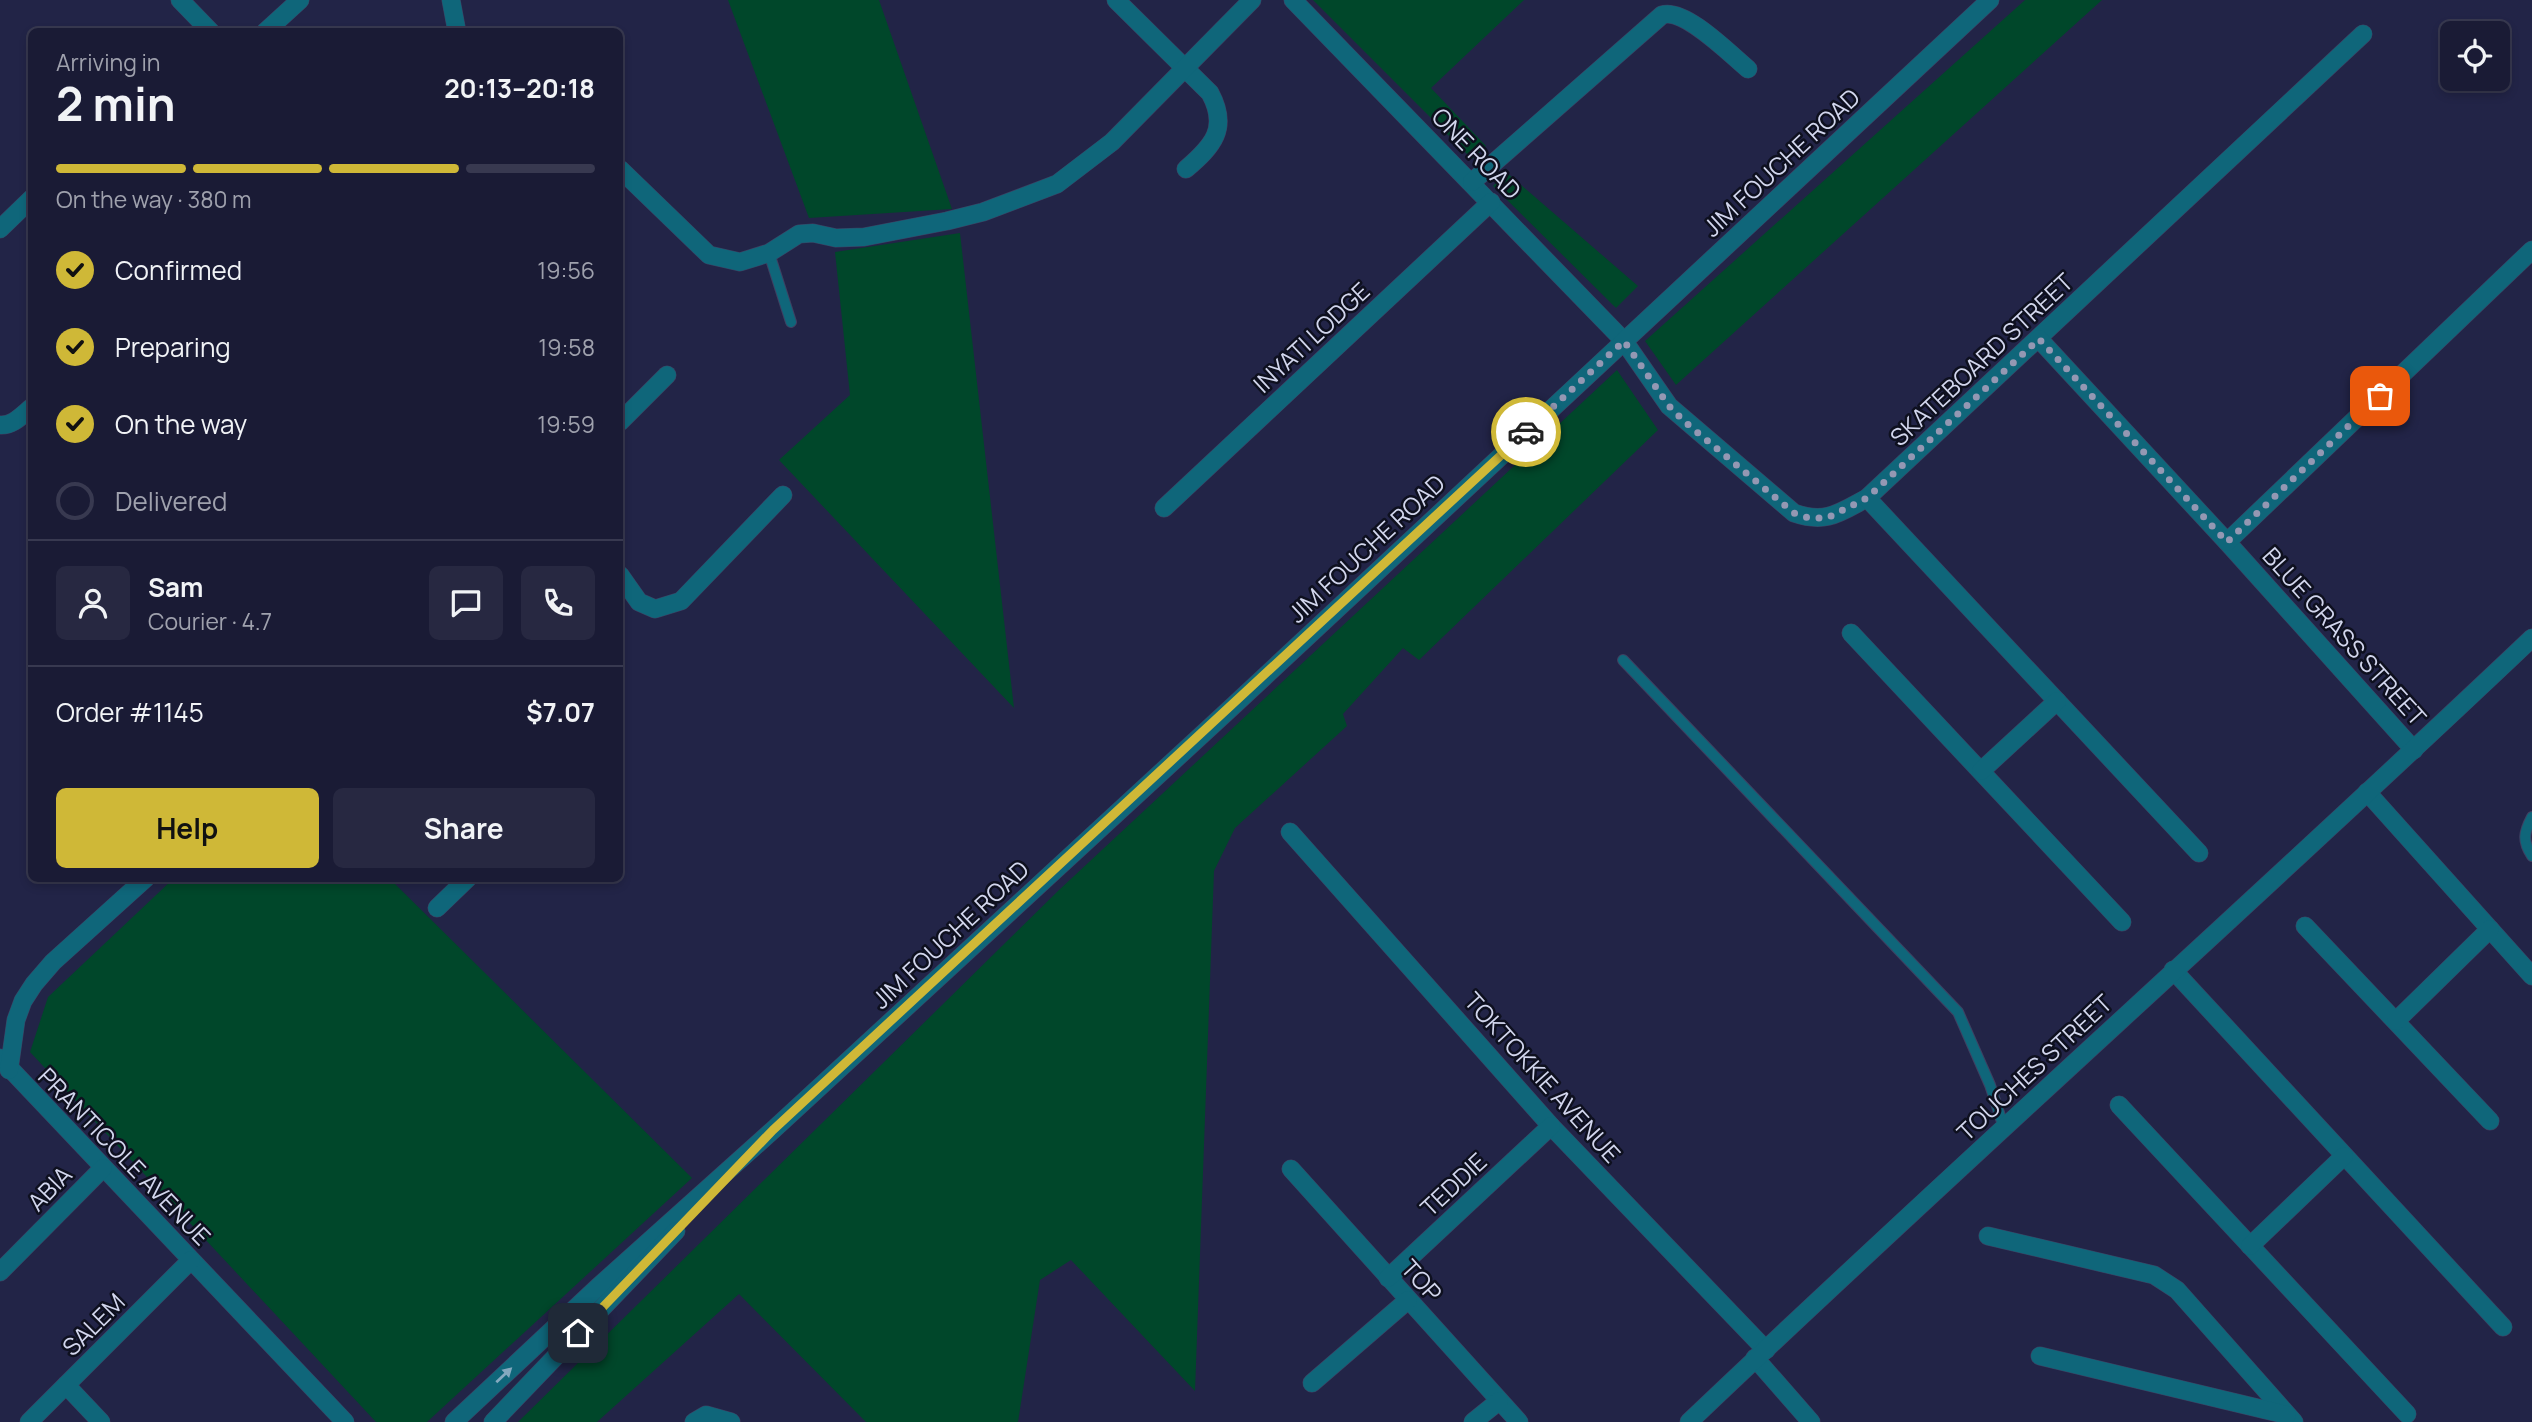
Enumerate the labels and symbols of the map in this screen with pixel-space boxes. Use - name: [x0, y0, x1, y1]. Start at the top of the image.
- street label: JIM FOUCHE ROAD: [1695, 81, 1867, 243]
- street label: ONE ROAD: [1425, 100, 1529, 206]
- street label: SKATEBOARD STREET: [1882, 265, 2080, 453]
- street label: INYATI LODGE: [1246, 274, 1376, 400]
- pin: [2350, 366, 2410, 426]
- courier: [1491, 397, 1561, 467]
- street label: JIM FOUCHE ROAD: [1280, 467, 1452, 629]
- street label: BLUE GRASS STREET: [2256, 540, 2435, 733]
- street label: JIM FOUCHE ROAD: [864, 853, 1036, 1015]
- street label: TOKTOKKIE AVENUE: [1458, 985, 1628, 1169]
- street label: TOUCHES STREET: [1949, 986, 2119, 1148]
- street label: PRANTICOLE AVENUE: [31, 1060, 219, 1252]
- street label: TEDDIE: [1413, 1145, 1493, 1223]
- street label: ABIA: [20, 1158, 78, 1218]
- street label: TOP: [1394, 1252, 1450, 1308]
- street label: SALEM: [54, 1285, 132, 1363]
- pin: [548, 1303, 608, 1363]
- one-way arrow: [495, 1368, 512, 1384]

